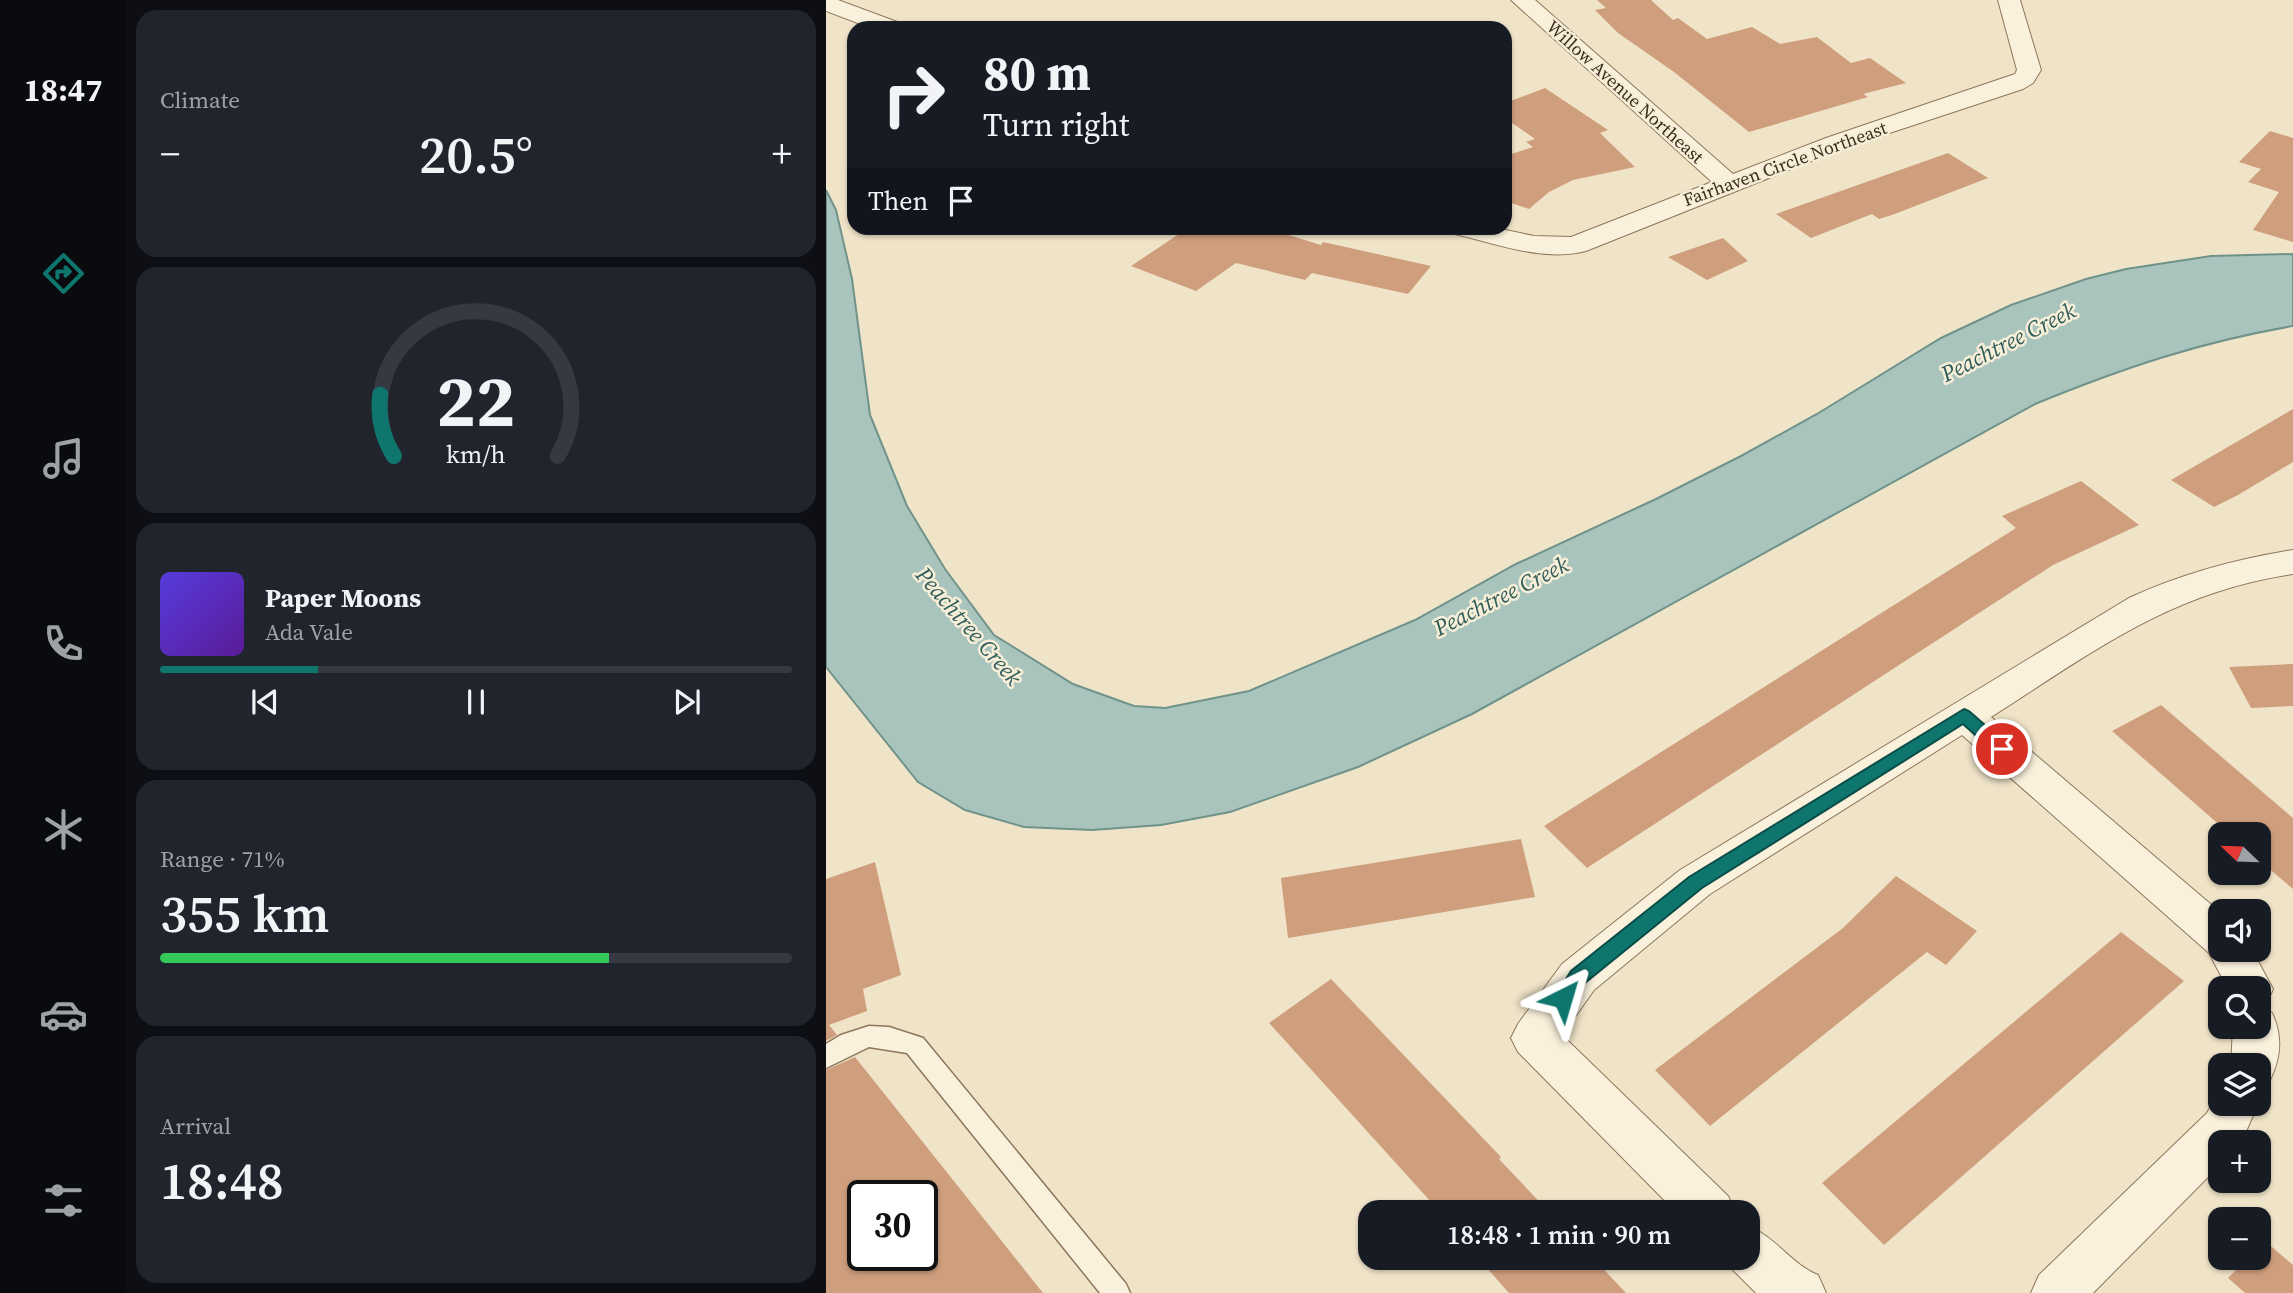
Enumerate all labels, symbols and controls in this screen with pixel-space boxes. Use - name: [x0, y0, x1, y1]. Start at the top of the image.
- street label: Willow Avenue Northeast: [1541, 14, 1709, 169]
- text: 80 m: [983, 39, 1091, 106]
- icon: right: [868, 49, 959, 140]
- text: 18:47: [24, 68, 102, 112]
- text: Climate: [160, 84, 240, 116]
- text: Turn right: [983, 103, 1129, 147]
- street label: Fairhaven Circle Northeast: [1679, 115, 1890, 212]
- text: 20.5°: [419, 119, 533, 190]
- text: −: [160, 128, 180, 180]
- text: +: [772, 128, 792, 180]
- icon: arrive: [942, 182, 980, 220]
- text: Then: [868, 183, 928, 219]
- icon: directions: [39, 249, 88, 298]
- water label: Peachtree Creek: [1934, 294, 2081, 390]
- text: 22: [437, 351, 515, 450]
- icon: music: [39, 434, 88, 483]
- text: km/h: [446, 437, 506, 471]
- water label: Peachtree Creek: [1427, 548, 1574, 644]
- water label: Peachtree Creek: [908, 559, 1030, 692]
- text: Paper Moons: [265, 580, 421, 616]
- text: Ada Vale: [265, 616, 353, 648]
- icon: phone: [39, 619, 88, 668]
- icon: previous: [246, 683, 284, 721]
- icon: pause: [457, 683, 495, 721]
- icon: next: [668, 683, 706, 721]
- pin: [1972, 719, 2032, 779]
- icon: arrive: [1983, 730, 2021, 768]
- icon: climate: [39, 805, 88, 854]
- north arrow: [2208, 822, 2272, 886]
- map controls: [2208, 822, 2271, 1270]
- text: Range · 71%: [160, 843, 285, 875]
- text: 355 km: [160, 878, 329, 949]
- button: sound: [2208, 899, 2271, 962]
- position arrow: [1526, 961, 1600, 1035]
- button: search: [2208, 976, 2271, 1039]
- icon: car: [39, 990, 88, 1039]
- button: layers: [2208, 1053, 2271, 1116]
- text: Arrival: [160, 1110, 231, 1142]
- button: +: [2208, 1130, 2271, 1193]
- text: 18:48: [160, 1145, 284, 1216]
- icon: filters: [39, 1176, 88, 1225]
- speed limit sign: 30: [847, 1180, 938, 1271]
- button: −: [2208, 1207, 2271, 1270]
- text: 18:48 · 1 min · 90 m: [1447, 1217, 1671, 1253]

